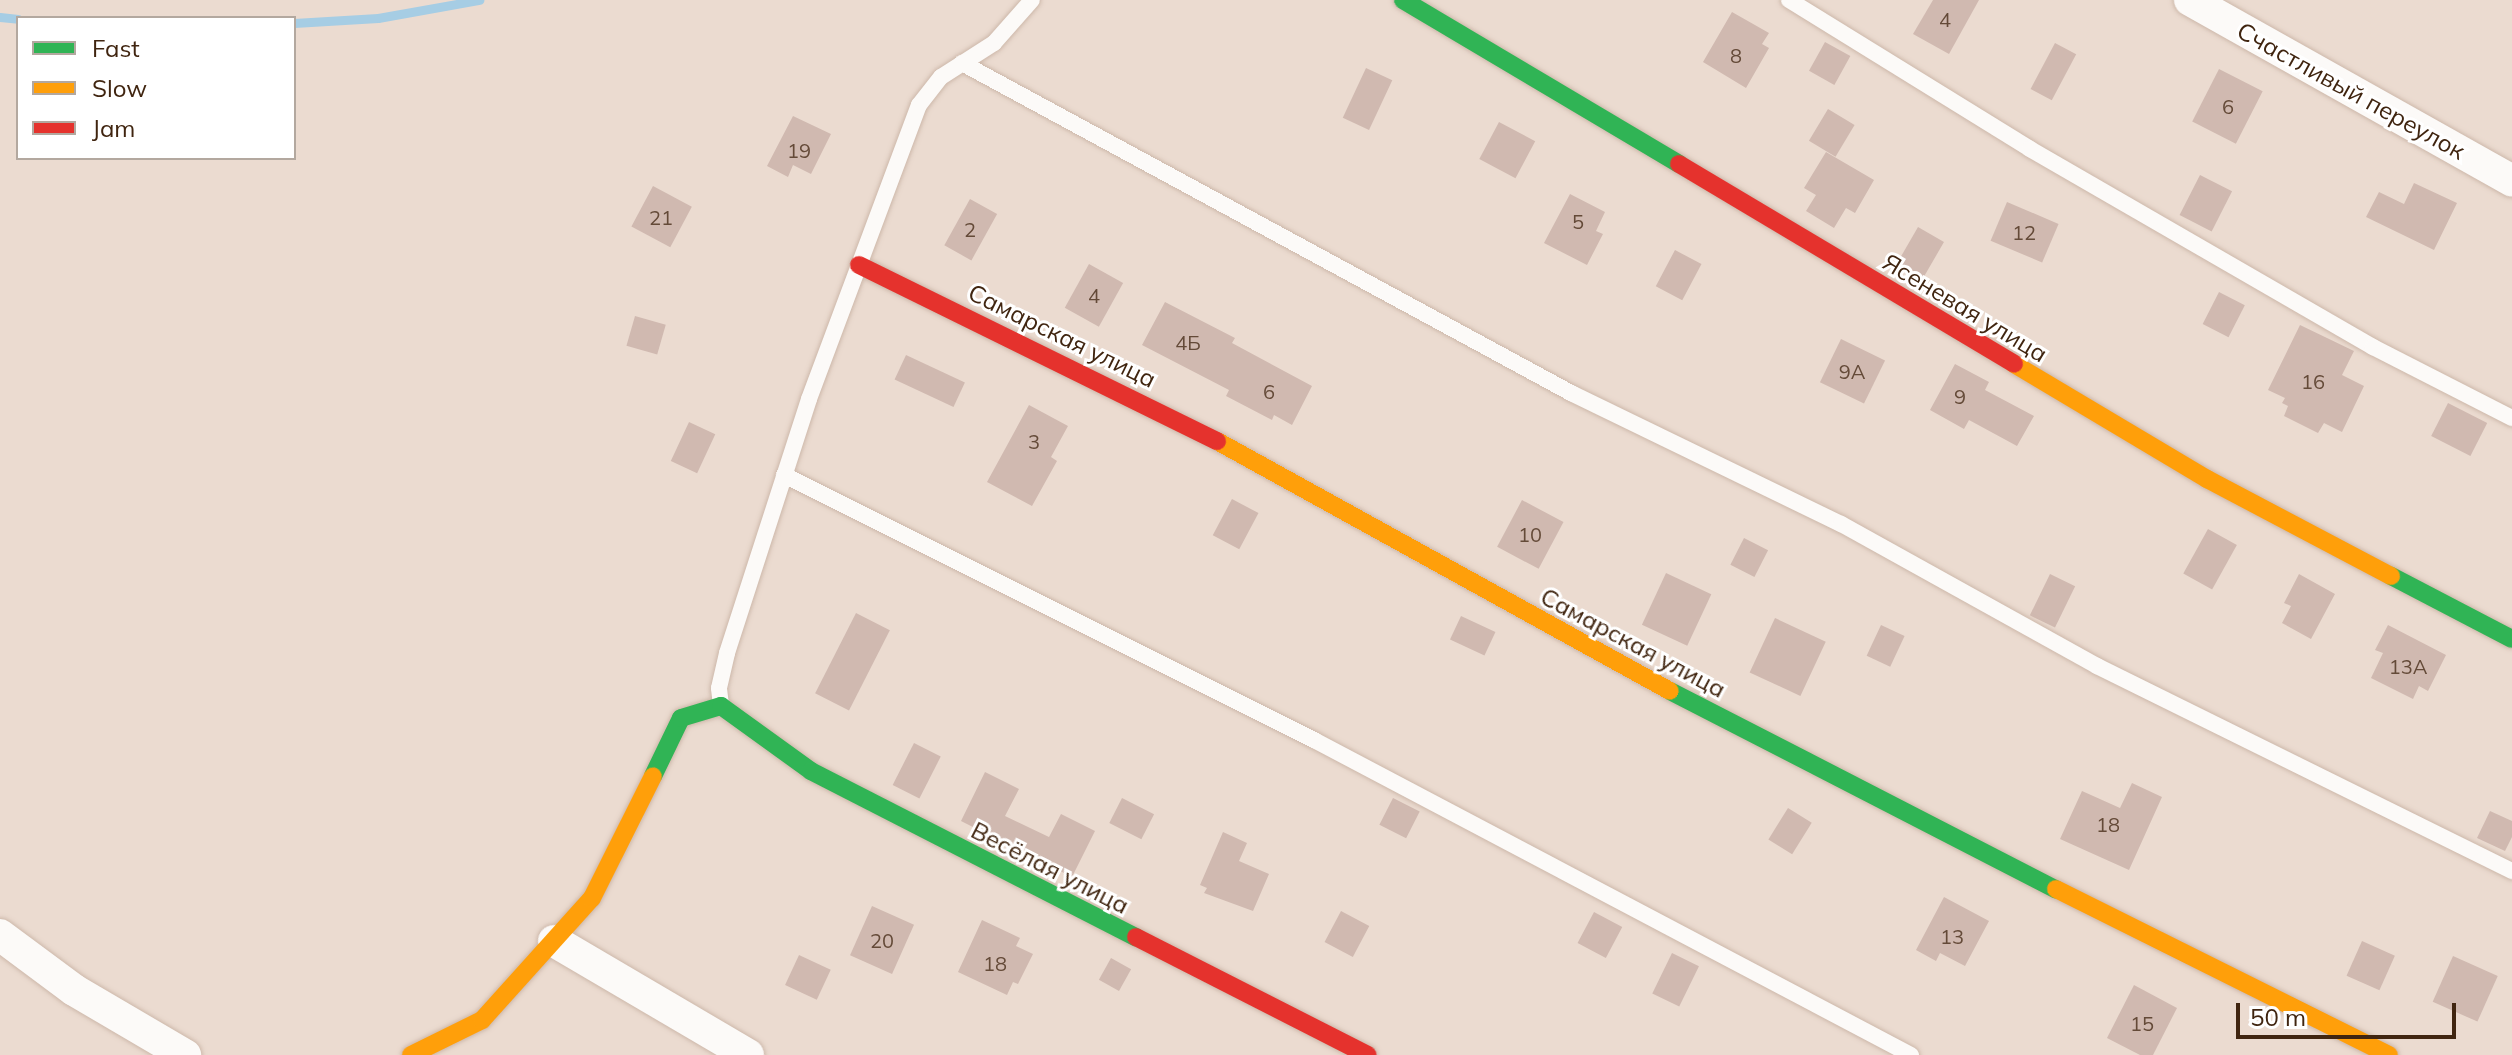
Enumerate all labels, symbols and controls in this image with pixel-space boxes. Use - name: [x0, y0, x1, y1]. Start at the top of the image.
- house number: 4: [1939, 7, 1951, 31]
- legend: [16, 16, 296, 160]
- street label: Счастливый переулок: [2232, 16, 2470, 166]
- text: Fast: [92, 33, 140, 63]
- house number: 8: [1730, 43, 1742, 67]
- text: Slow: [92, 73, 147, 103]
- house number: 6: [2222, 94, 2234, 118]
- text: Jam: [92, 113, 135, 143]
- house number: 19: [787, 138, 811, 162]
- house number: 21: [649, 205, 673, 229]
- house number: 5: [1572, 209, 1584, 233]
- house number: 2: [964, 217, 976, 241]
- house number: 12: [2012, 220, 2036, 244]
- street label: Ясеневая улица: [1877, 248, 2053, 368]
- street label: Самарская улица: [963, 278, 1161, 394]
- house number: 4: [1088, 283, 1100, 307]
- house number: 4Б: [1175, 330, 1201, 354]
- house number: 9А: [1839, 359, 1865, 383]
- house number: 16: [2301, 369, 2325, 393]
- house number: 6: [1263, 379, 1275, 403]
- house number: 9: [1954, 384, 1966, 408]
- house number: 3: [1028, 429, 1040, 453]
- house number: 10: [1518, 522, 1542, 546]
- street label: Самарская улица: [1536, 582, 1730, 704]
- house number: 13А: [2389, 654, 2427, 678]
- house number: 18: [2096, 812, 2120, 836]
- street label: Весёлая улица: [966, 816, 1134, 920]
- house number: 13: [1940, 924, 1964, 948]
- house number: 20: [870, 928, 894, 952]
- house number: 18: [983, 951, 1007, 975]
- scale bar: [2240, 987, 2460, 1037]
- text: 50 m: [2250, 1002, 2306, 1032]
- house number: 15: [2130, 1011, 2154, 1035]

